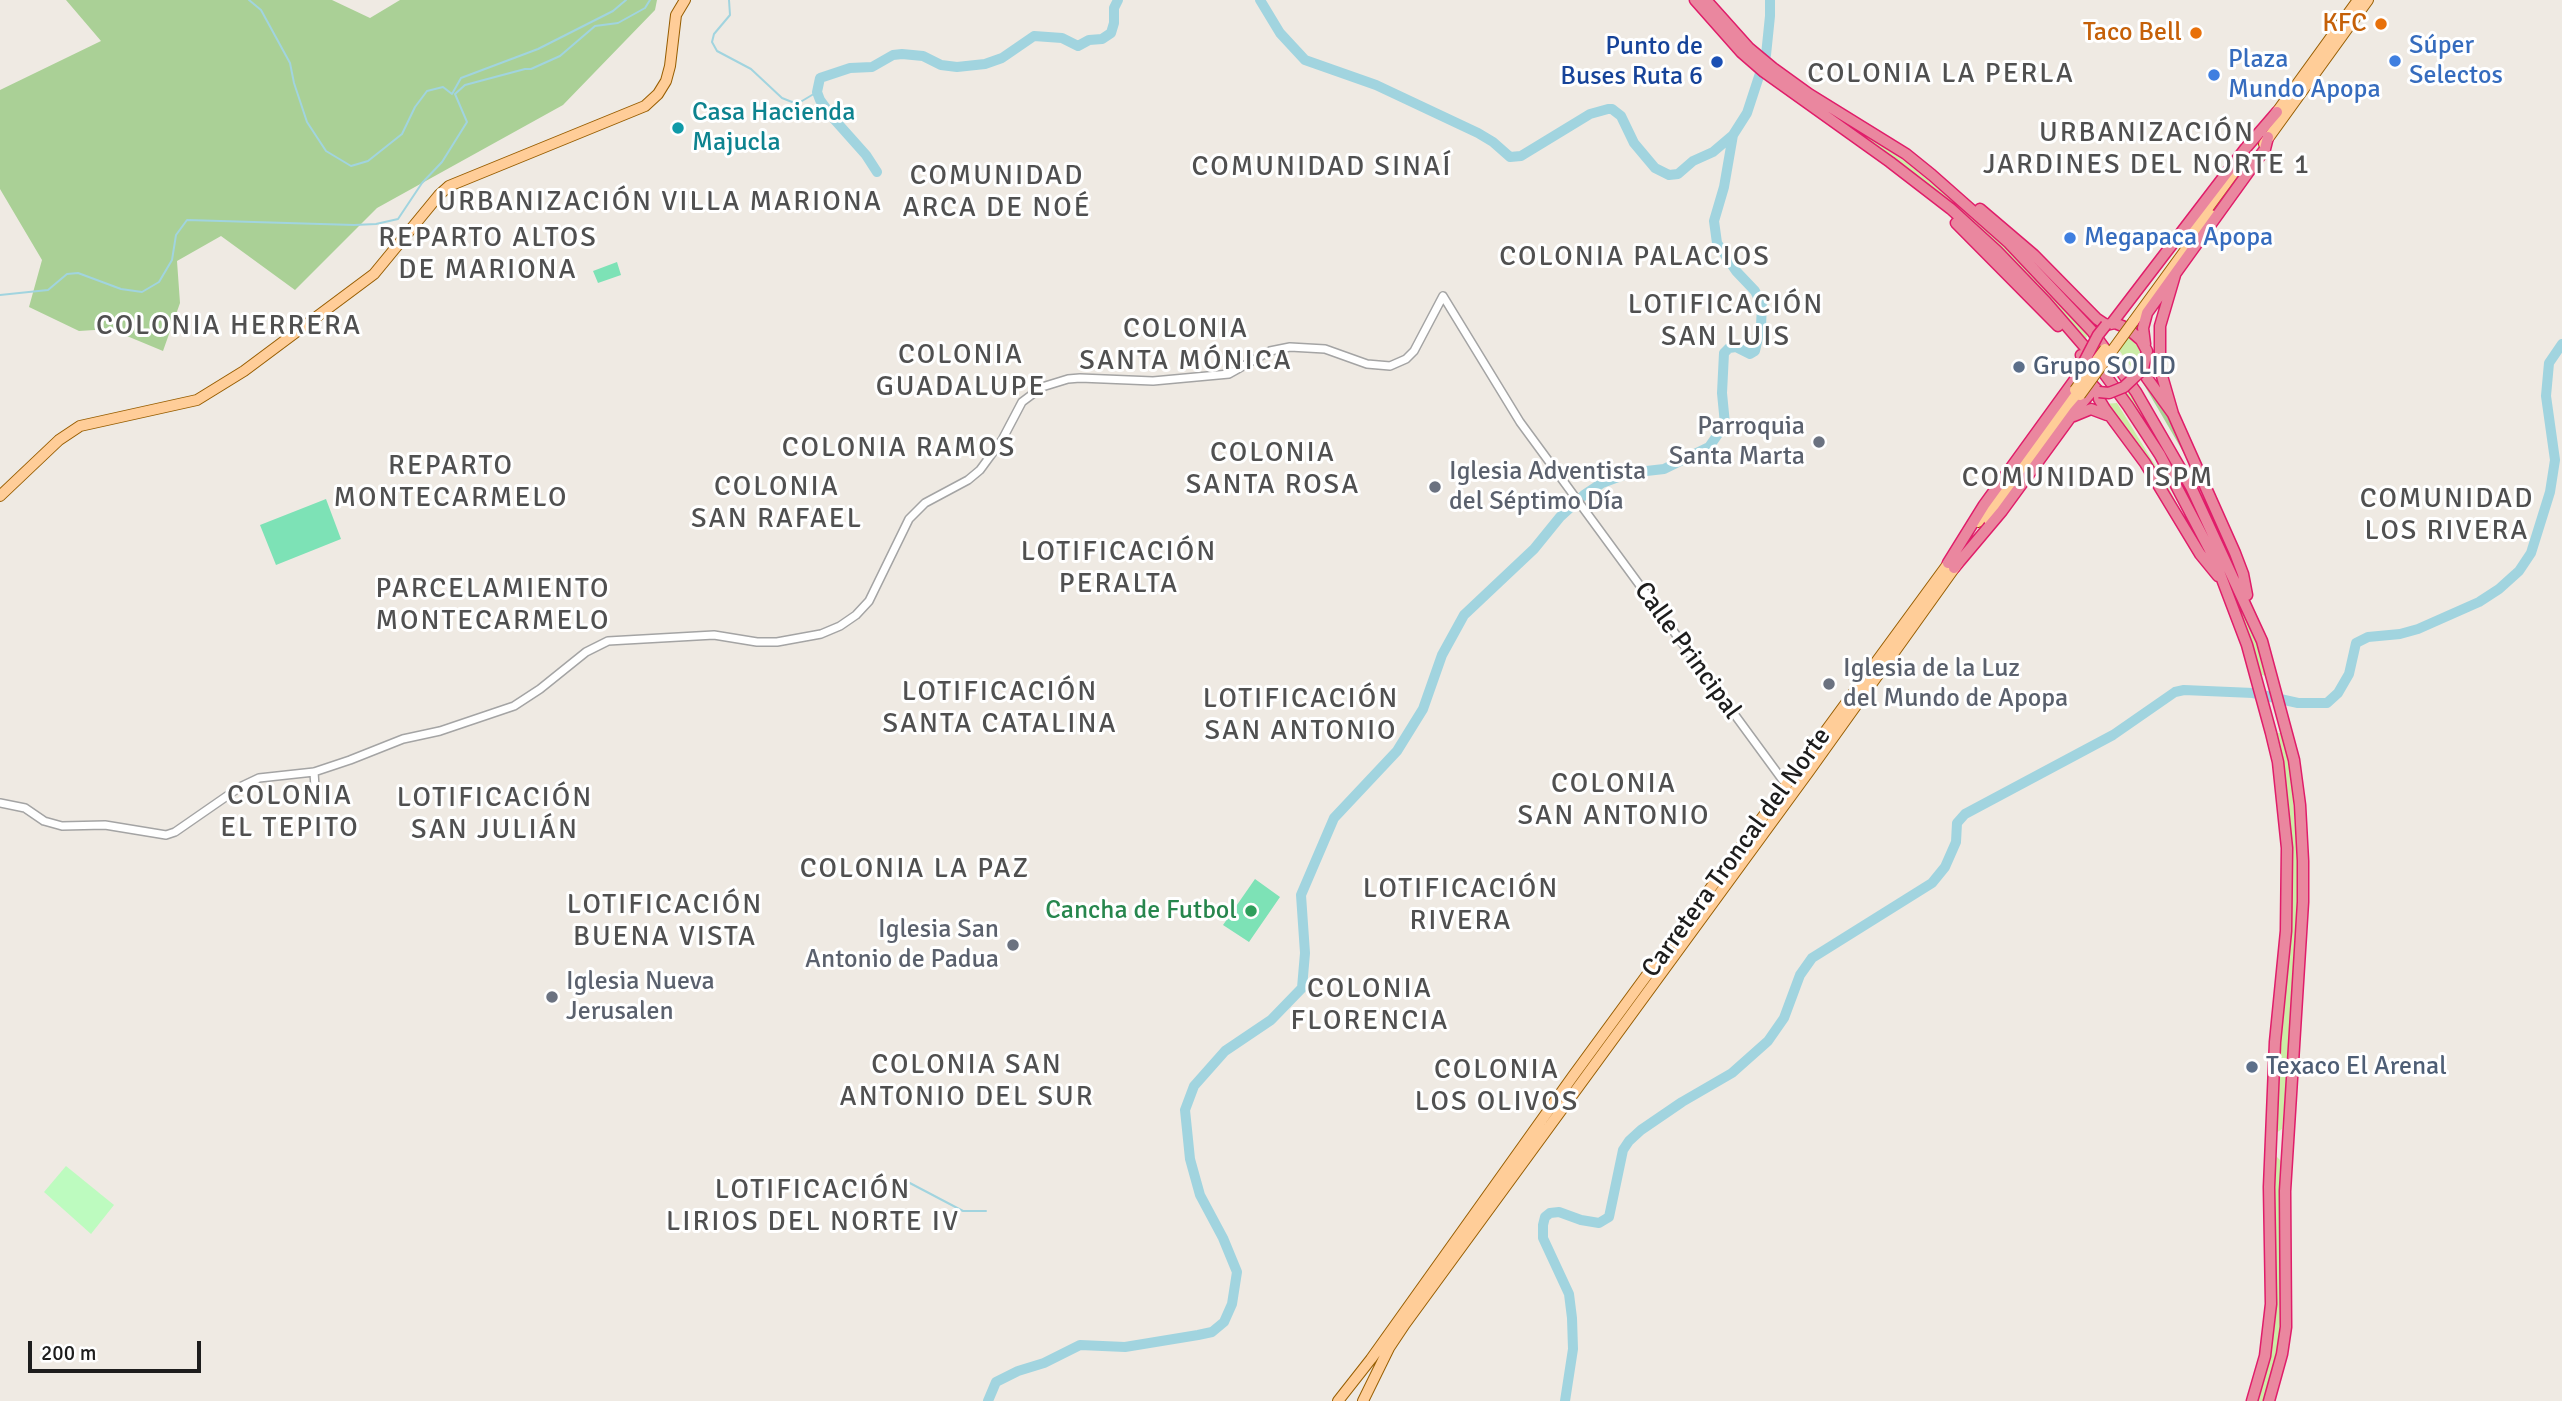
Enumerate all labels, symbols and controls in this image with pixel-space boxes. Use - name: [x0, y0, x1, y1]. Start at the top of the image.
- place label: KFC: [2322, 8, 2367, 40]
- marker: KFC: [2373, 16, 2389, 32]
- place label: Taco Bell: [2083, 17, 2182, 49]
- marker: Taco Bell: [2188, 25, 2204, 41]
- place label: Súper Selectos: [2409, 30, 2503, 92]
- place label: Punto de Buses Ruta 6: [1560, 31, 1703, 92]
- place label: Plaza Mundo Apopa: [2228, 44, 2381, 106]
- marker: Súper Selectos: [2387, 53, 2403, 69]
- marker: Punto de Buses Ruta 6: [1709, 54, 1725, 70]
- district label: COLONIA LA PERLA: [1809, 58, 2073, 92]
- marker: Plaza Mundo Apopa: [2206, 67, 2222, 83]
- place label: Casa Hacienda Majucla: [692, 97, 855, 158]
- district label: URBANIZACIÓN JARDINES DEL NORTE 1: [1985, 117, 2309, 183]
- marker: Casa Hacienda Majucla: [670, 120, 686, 136]
- district label: COMUNIDAD SINAÍ: [1193, 151, 1451, 185]
- district label: COMUNIDAD ARCA DE NOÉ: [904, 160, 1090, 226]
- district label: URBANIZACIÓN VILLA MARIONA: [440, 186, 880, 220]
- district label: REPARTO ALTOS DE MARIONA: [380, 222, 596, 288]
- place label: Megapaca Apopa: [2084, 222, 2273, 254]
- marker: Megapaca Apopa: [2062, 230, 2078, 246]
- district label: COLONIA PALACIOS: [1501, 241, 1769, 275]
- district label: LOTIFICACIÓN SAN LUIS: [1629, 289, 1823, 355]
- district label: COLONIA HERRERA: [98, 310, 360, 344]
- district label: COLONIA SANTA MÓNICA: [1081, 313, 1291, 379]
- district label: COLONIA GUADALUPE: [877, 339, 1045, 405]
- place label: Grupo SOLID: [2033, 351, 2176, 383]
- marker: Grupo SOLID: [2011, 359, 2027, 375]
- place label: Parroquia Santa Marta: [1669, 411, 1805, 472]
- district label: COLONIA RAMOS: [783, 432, 1015, 466]
- marker: Parroquia Santa Marta: [1811, 434, 1827, 450]
- district label: COLONIA SANTA ROSA: [1187, 437, 1359, 503]
- district label: REPARTO MONTECARMELO: [335, 450, 567, 516]
- place label: Iglesia Adventista del Séptimo Día: [1449, 456, 1646, 518]
- district label: COMUNIDAD ISPM: [1963, 462, 2213, 496]
- district label: COLONIA SAN RAFAEL: [692, 471, 862, 537]
- marker: Iglesia Adventista del Séptimo Día: [1427, 479, 1443, 495]
- district label: COMUNIDAD LOS RIVERA: [2361, 483, 2533, 549]
- district label: LOTIFICACIÓN PERALTA: [1022, 536, 1216, 602]
- district label: PARCELAMIENTO MONTECARMELO: [377, 573, 609, 639]
- street label: Calle Principal: [1627, 576, 1747, 726]
- place label: Iglesia de la Luz del Mundo de Apopa: [1843, 653, 2068, 714]
- district label: LOTIFICACIÓN SANTA CATALINA: [884, 676, 1116, 742]
- marker: Iglesia de la Luz del Mundo de Apopa: [1821, 676, 1837, 692]
- district label: LOTIFICACIÓN SAN ANTONIO: [1204, 683, 1398, 749]
- street label: Carretera Troncal del Norte: [1636, 722, 1838, 984]
- district label: COLONIA SAN ANTONIO: [1519, 768, 1709, 834]
- district label: COLONIA EL TEPITO: [221, 780, 359, 846]
- district label: LOTIFICACIÓN SAN JULIÁN: [398, 782, 592, 848]
- district label: COLONIA LA PAZ: [801, 853, 1029, 887]
- district label: LOTIFICACIÓN RIVERA: [1364, 873, 1558, 939]
- district label: LOTIFICACIÓN BUENA VISTA: [568, 889, 762, 955]
- place label: Cancha de Futbol: [1045, 895, 1237, 927]
- marker: Cancha de Futbol: [1243, 903, 1259, 919]
- place label: Iglesia San Antonio de Padua: [805, 914, 999, 976]
- marker: Iglesia San Antonio de Padua: [1005, 937, 1021, 953]
- place label: Iglesia Nueva Jerusalen: [566, 966, 715, 1028]
- district label: COLONIA FLORENCIA: [1292, 973, 1448, 1039]
- marker: Iglesia Nueva Jerusalen: [544, 989, 560, 1005]
- district label: COLONIA SAN ANTONIO DEL SUR: [841, 1049, 1093, 1115]
- place label: Texaco El Arenal: [2266, 1051, 2447, 1083]
- district label: COLONIA LOS OLIVOS: [1416, 1054, 1578, 1120]
- marker: Texaco El Arenal: [2244, 1059, 2260, 1075]
- district label: LOTIFICACIÓN LIRIOS DEL NORTE IV: [668, 1174, 958, 1240]
- scale bar: [32, 1328, 205, 1372]
- text: 200 m: [41, 1340, 96, 1366]

